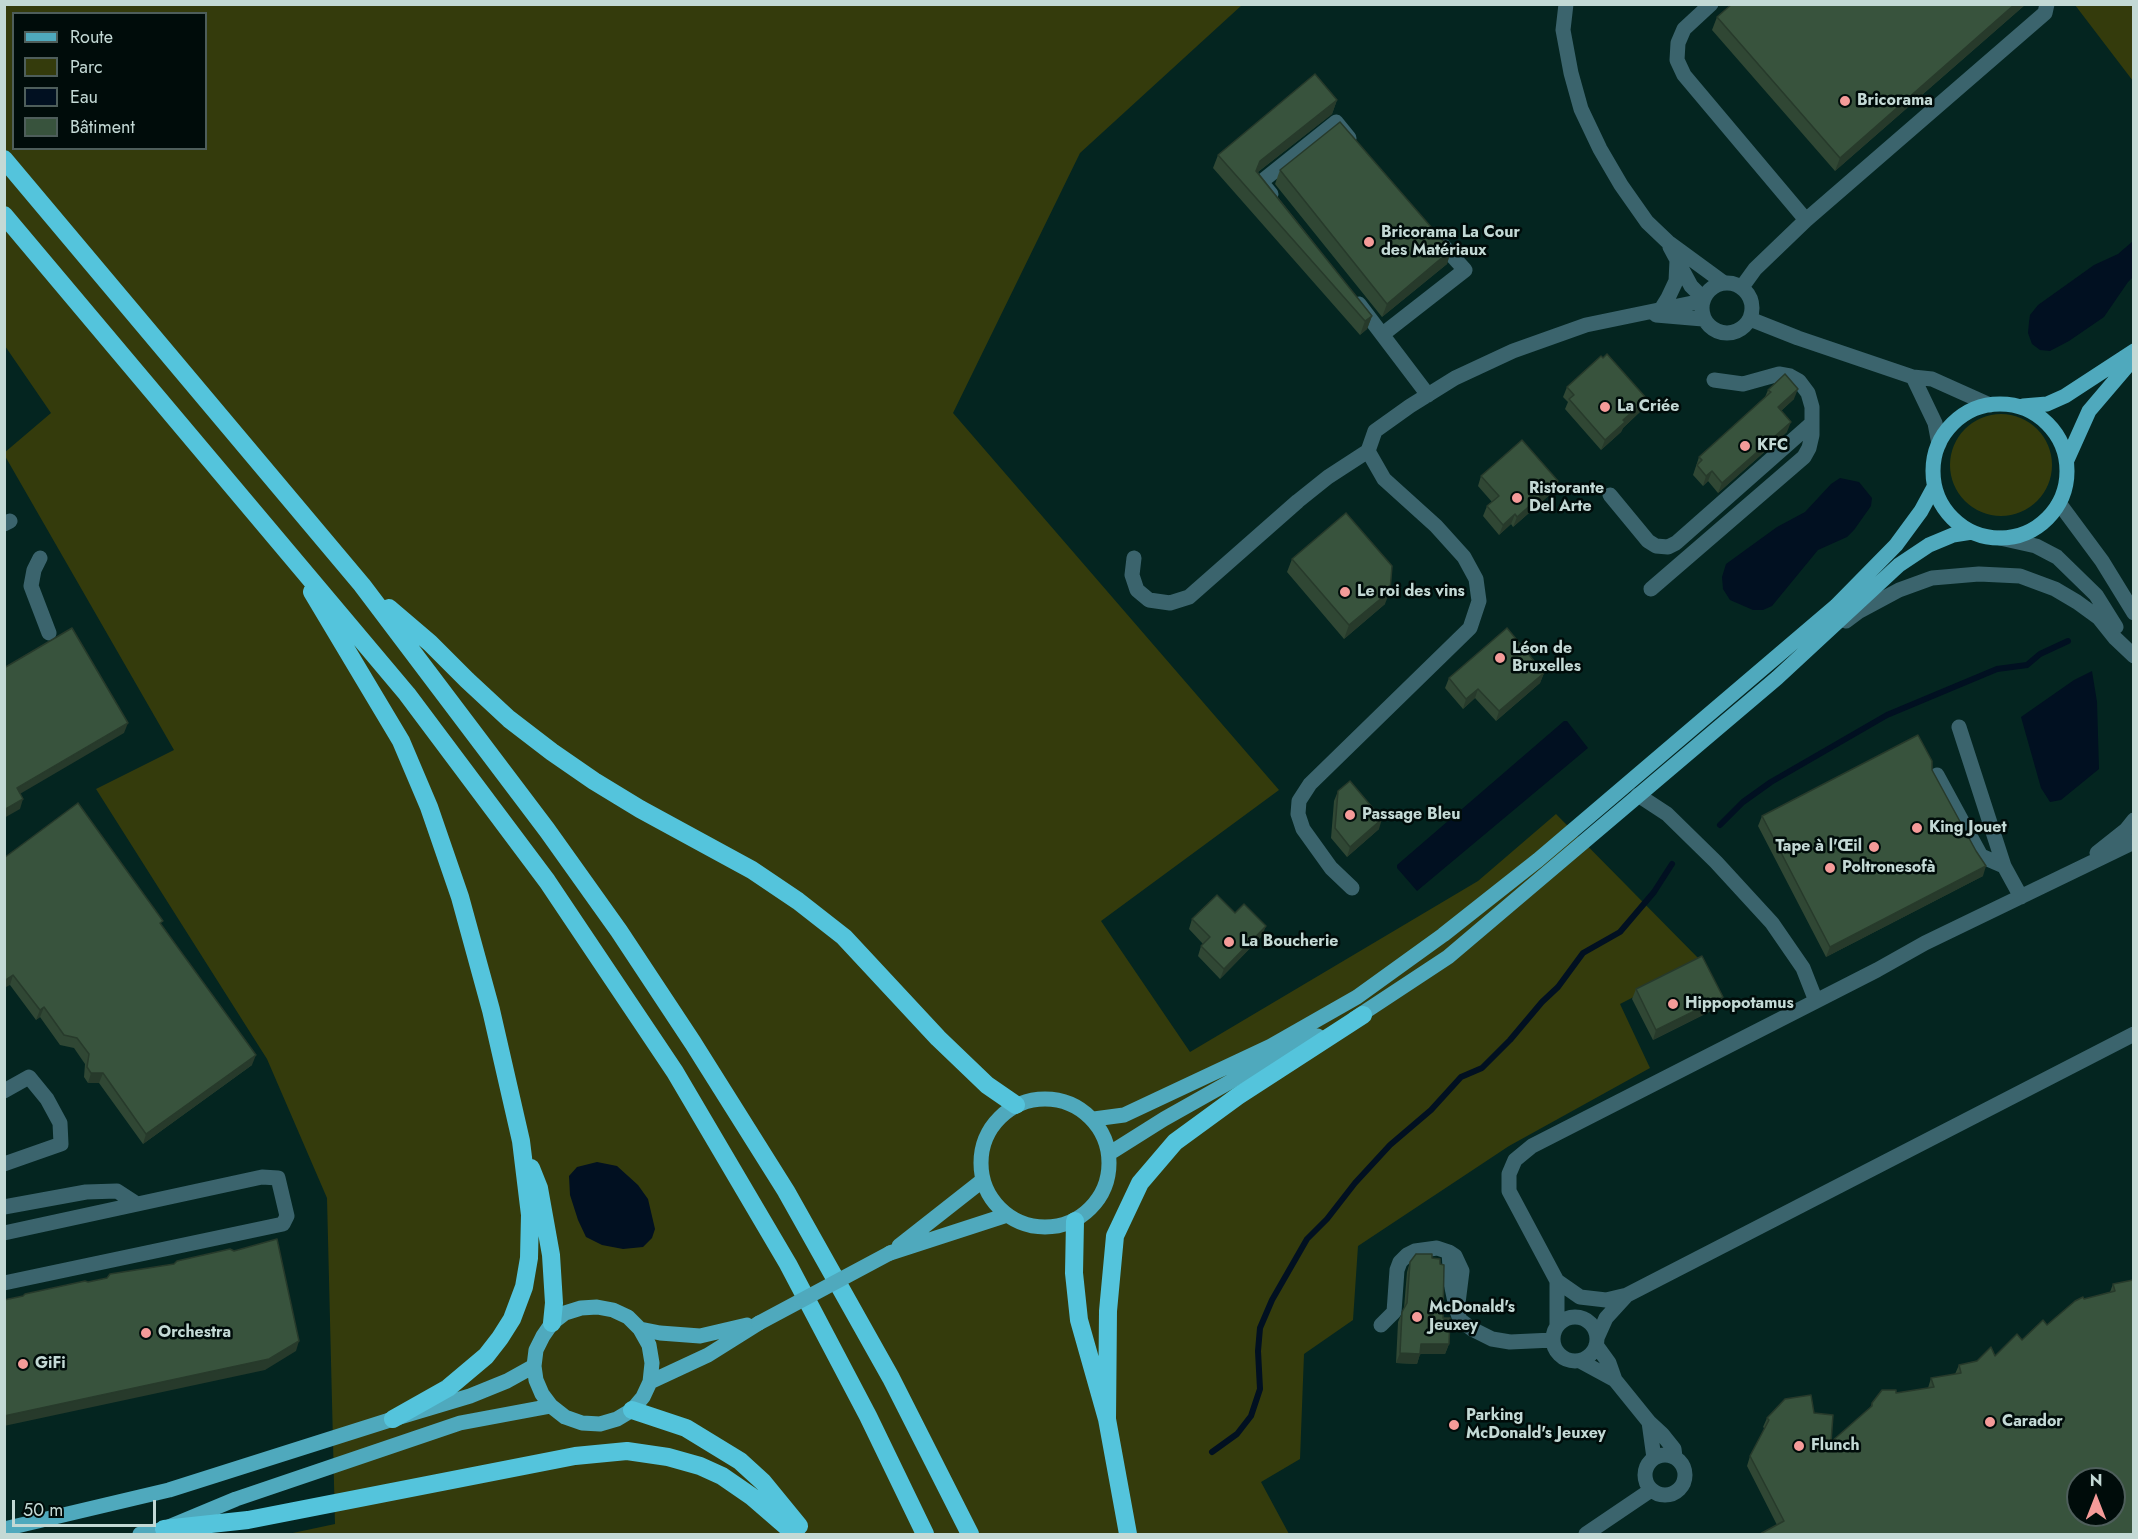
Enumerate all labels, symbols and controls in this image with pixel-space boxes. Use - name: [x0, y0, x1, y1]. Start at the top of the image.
- legend: [12, 12, 207, 150]
- text: Route: [70, 24, 113, 50]
- text: Parc: [70, 54, 103, 80]
- text: Eau: [70, 84, 98, 110]
- place label: Bricorama: [1857, 91, 1933, 111]
- marker: Bricorama: [1838, 94, 1852, 108]
- text: Bâtiment: [70, 114, 135, 140]
- place label: Bricorama La Cour des Matériaux: [1381, 223, 1520, 261]
- marker: Bricorama La Cour des Matériaux: [1362, 235, 1376, 249]
- place label: La Criée: [1617, 397, 1679, 417]
- marker: La Criée: [1598, 400, 1612, 414]
- place label: KFC: [1757, 436, 1788, 456]
- marker: KFC: [1738, 439, 1752, 453]
- place label: Ristorante Del Arte: [1529, 479, 1604, 517]
- marker: Ristorante Del Arte: [1510, 491, 1524, 505]
- place label: Le roi des vins: [1357, 582, 1465, 602]
- marker: Le roi des vins: [1338, 585, 1352, 599]
- place label: Léon de Bruxelles: [1512, 639, 1581, 677]
- marker: Léon de Bruxelles: [1493, 651, 1507, 665]
- place label: Passage Bleu: [1362, 805, 1460, 825]
- marker: Passage Bleu: [1343, 808, 1357, 822]
- place label: King Jouet: [1929, 818, 2007, 838]
- marker: King Jouet: [1910, 821, 1924, 835]
- place label: Tape à l'Œil: [1775, 837, 1862, 857]
- marker: Tape à l'Œil: [1867, 840, 1881, 854]
- place label: Poltronesofà: [1842, 858, 1935, 878]
- marker: Poltronesofà: [1823, 861, 1837, 875]
- place label: La Boucherie: [1241, 932, 1338, 952]
- marker: La Boucherie: [1222, 935, 1236, 949]
- place label: Hippopotamus: [1685, 994, 1794, 1014]
- marker: Hippopotamus: [1666, 997, 1680, 1011]
- place label: McDonald's Jeuxey: [1429, 1298, 1515, 1336]
- marker: McDonald's Jeuxey: [1410, 1310, 1424, 1324]
- place label: Orchestra: [158, 1323, 231, 1343]
- marker: Orchestra: [139, 1326, 153, 1340]
- place label: GiFi: [35, 1354, 66, 1374]
- marker: GiFi: [16, 1357, 30, 1371]
- place label: Parking McDonald's Jeuxey: [1466, 1406, 1606, 1444]
- place label: Carador: [2002, 1412, 2063, 1432]
- marker: Carador: [1983, 1415, 1997, 1429]
- marker: Parking McDonald's Jeuxey: [1447, 1418, 1461, 1432]
- place label: Flunch: [1811, 1436, 1860, 1456]
- marker: Flunch: [1792, 1439, 1806, 1453]
- north arrow: [2066, 1467, 2126, 1527]
- text: N: [2090, 1469, 2102, 1492]
- scale bar: [15, 1488, 159, 1526]
- text: 50 m: [23, 1497, 63, 1523]

